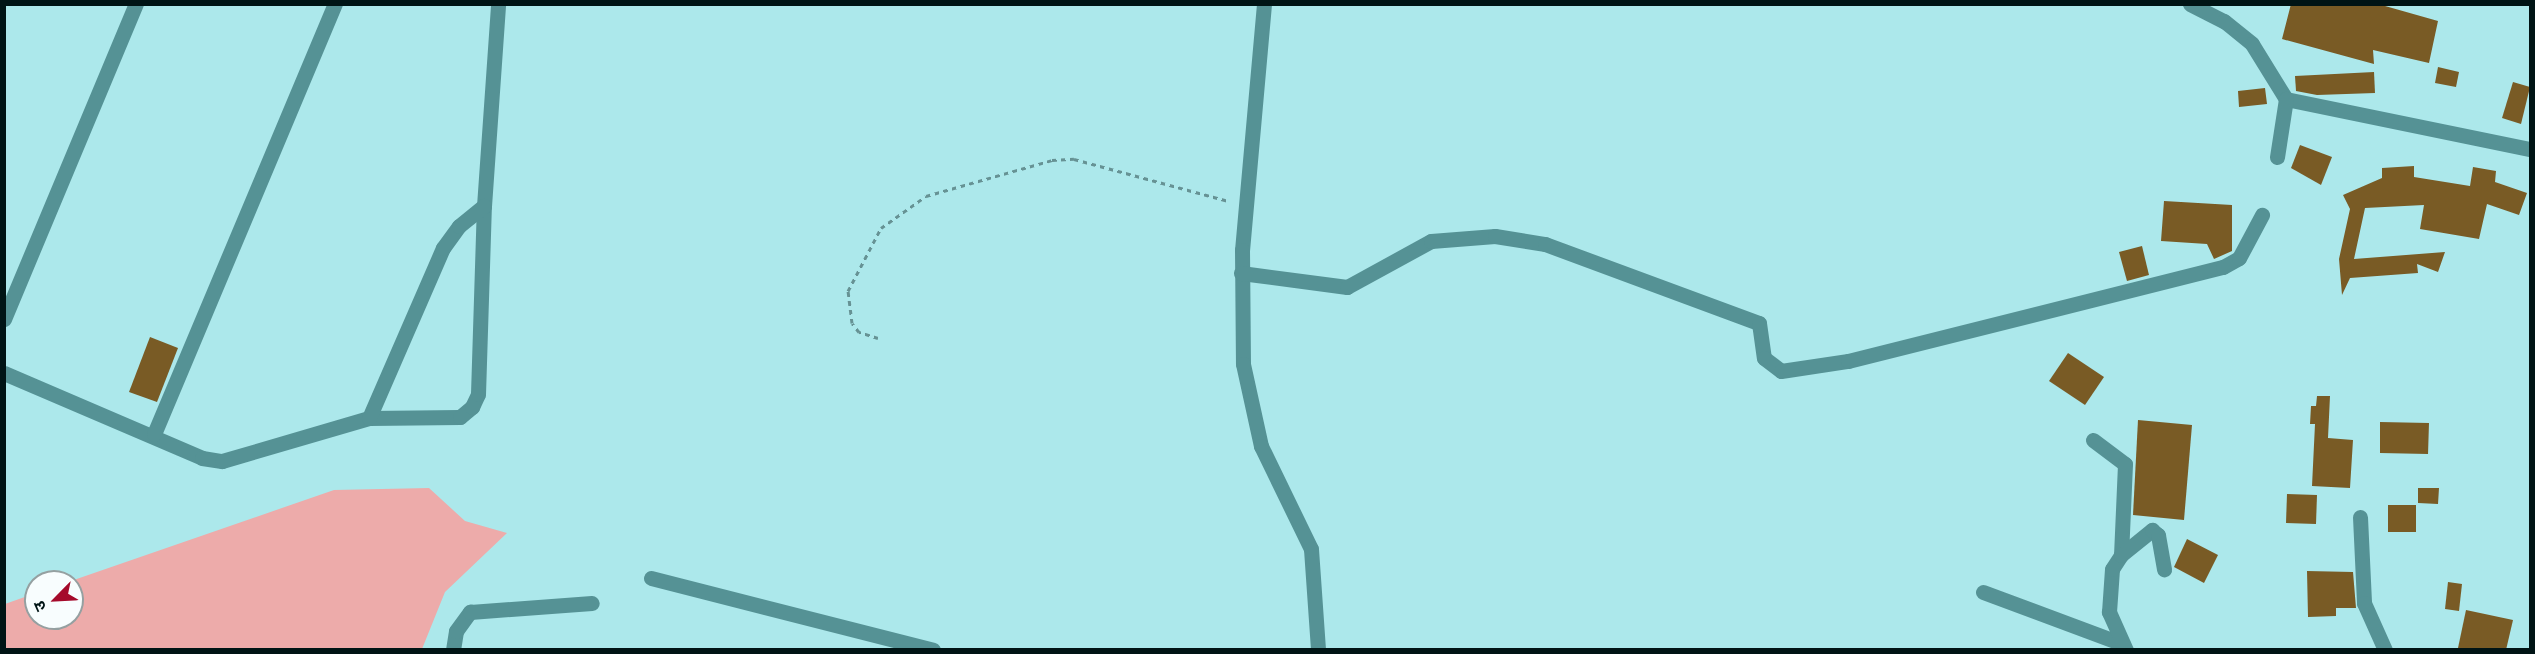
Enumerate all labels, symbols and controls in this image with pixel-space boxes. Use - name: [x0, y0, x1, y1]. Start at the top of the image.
- north arrow: [24, 570, 84, 630]
- text: उ: [28, 598, 50, 615]

